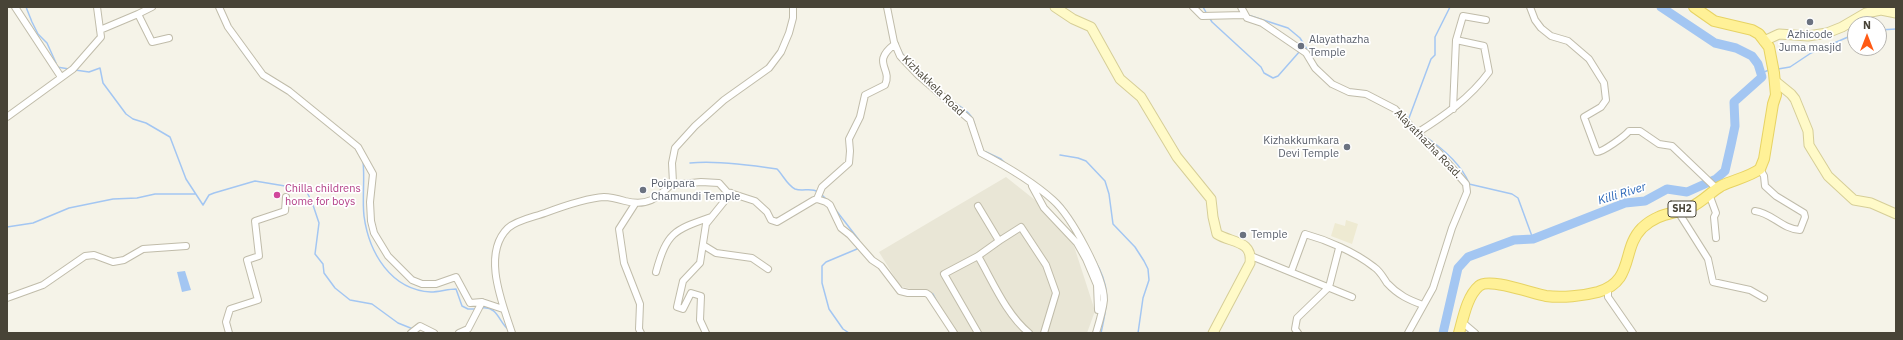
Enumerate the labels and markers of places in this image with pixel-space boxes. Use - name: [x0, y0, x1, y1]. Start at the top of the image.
- marker: Azhicode Juma masjid: [1805, 17, 1815, 27]
- place label: Azhicode Juma masjid: [1779, 28, 1841, 54]
- place label: Alayathazha Temple: [1309, 33, 1369, 59]
- marker: Alayathazha Temple: [1296, 41, 1306, 51]
- place label: Kizhakkumkara Devi Temple: [1263, 134, 1339, 160]
- marker: Kizhakkumkara Devi Temple: [1342, 142, 1352, 152]
- place label: Poippara Chamundi Temple: [651, 177, 740, 203]
- place label: Chilla childrens home for boys: [285, 182, 361, 208]
- marker: Poippara Chamundi Temple: [638, 185, 648, 195]
- marker: Chilla childrens home for boys: [272, 190, 282, 200]
- place label: Temple: [1251, 228, 1288, 242]
- marker: Temple: [1238, 230, 1248, 240]

